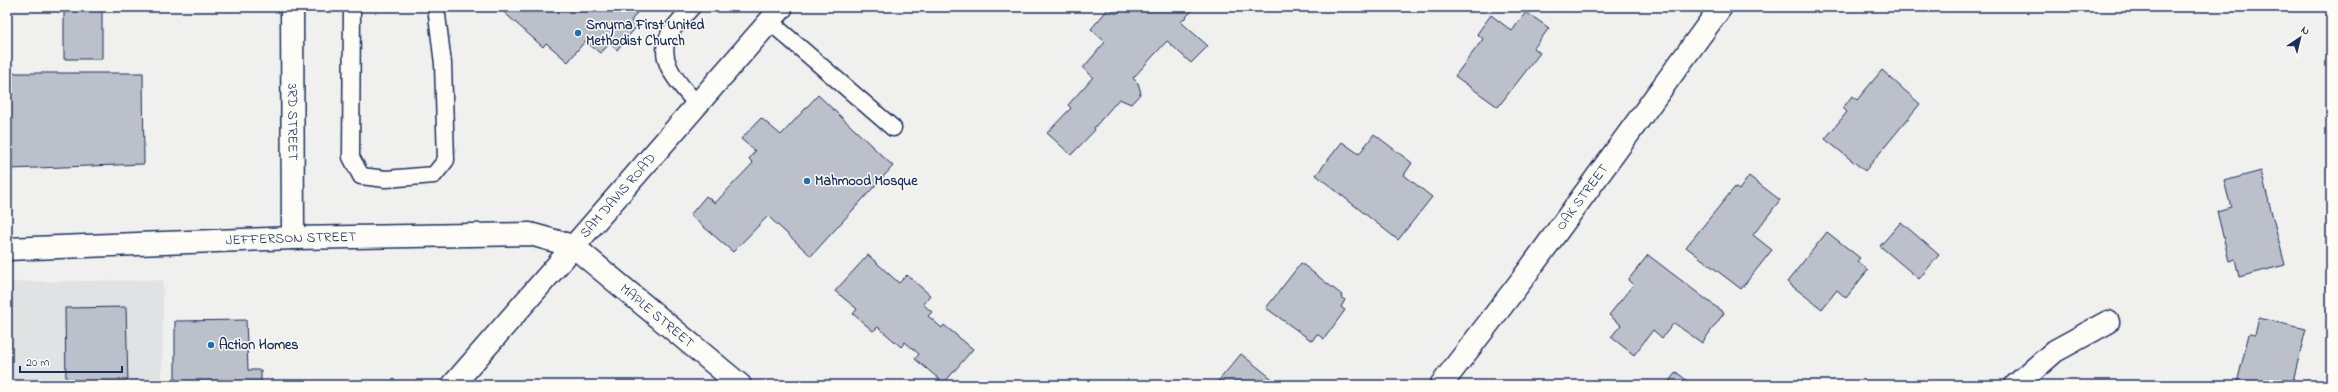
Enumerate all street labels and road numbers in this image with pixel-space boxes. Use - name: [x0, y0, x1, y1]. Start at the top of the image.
- street label: 3RD STREET: [282, 83, 303, 161]
- street label: SAM DAVIS ROAD: [575, 148, 661, 243]
- street label: OAK STREET: [1551, 160, 1614, 235]
- street label: JEFFERSON STREET: [225, 226, 356, 251]
- street label: MAPLE STREET: [615, 279, 699, 353]

